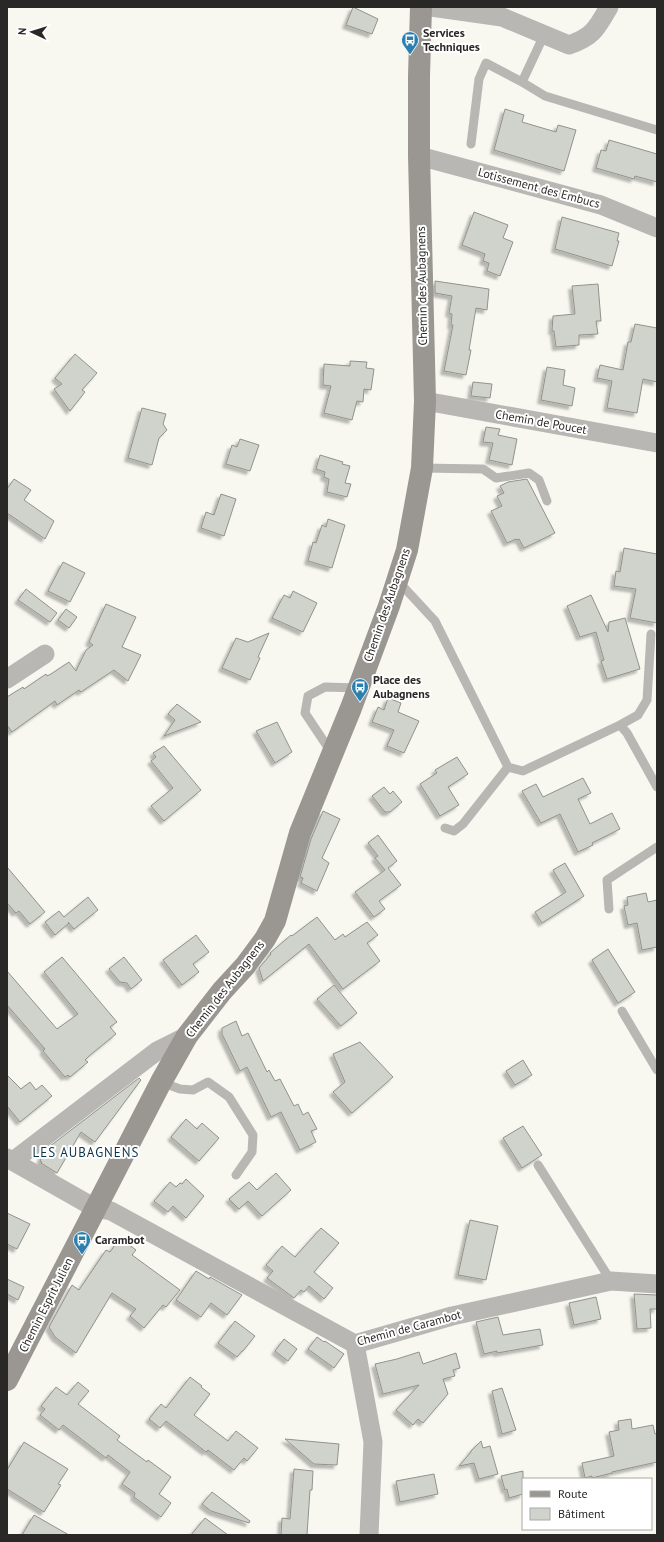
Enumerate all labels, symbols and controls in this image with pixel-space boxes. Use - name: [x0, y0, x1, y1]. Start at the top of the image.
- north arrow: [12, 12, 52, 52]
- place label: Services Techniques: [423, 25, 480, 54]
- text: N: [15, 27, 29, 35]
- bus stop icon: Services Techniques: [400, 30, 420, 55]
- street label: Lotissement des Embucs: [477, 164, 602, 211]
- street label: Chemin des Aubagnens: [413, 226, 430, 346]
- street label: Chemin de Poucet: [494, 406, 588, 437]
- street label: Chemin des Aubagnens: [360, 546, 413, 664]
- place label: Place des Aubagnens: [373, 672, 430, 701]
- bus stop icon: Place des Aubagnens: [350, 677, 370, 702]
- street label: Chemin des Aubagnens: [182, 937, 267, 1040]
- district label: LES AUBAGNENS: [33, 1144, 139, 1161]
- bus stop icon: Carambot: [72, 1230, 92, 1255]
- place label: Carambot: [95, 1232, 145, 1247]
- street label: Chemin Esprit Julien: [15, 1255, 76, 1355]
- street label: Chemin de Carambot: [355, 1306, 463, 1349]
- legend: [522, 1478, 652, 1530]
- text: Route: [558, 1486, 588, 1501]
- text: Bâtiment: [558, 1506, 605, 1521]

